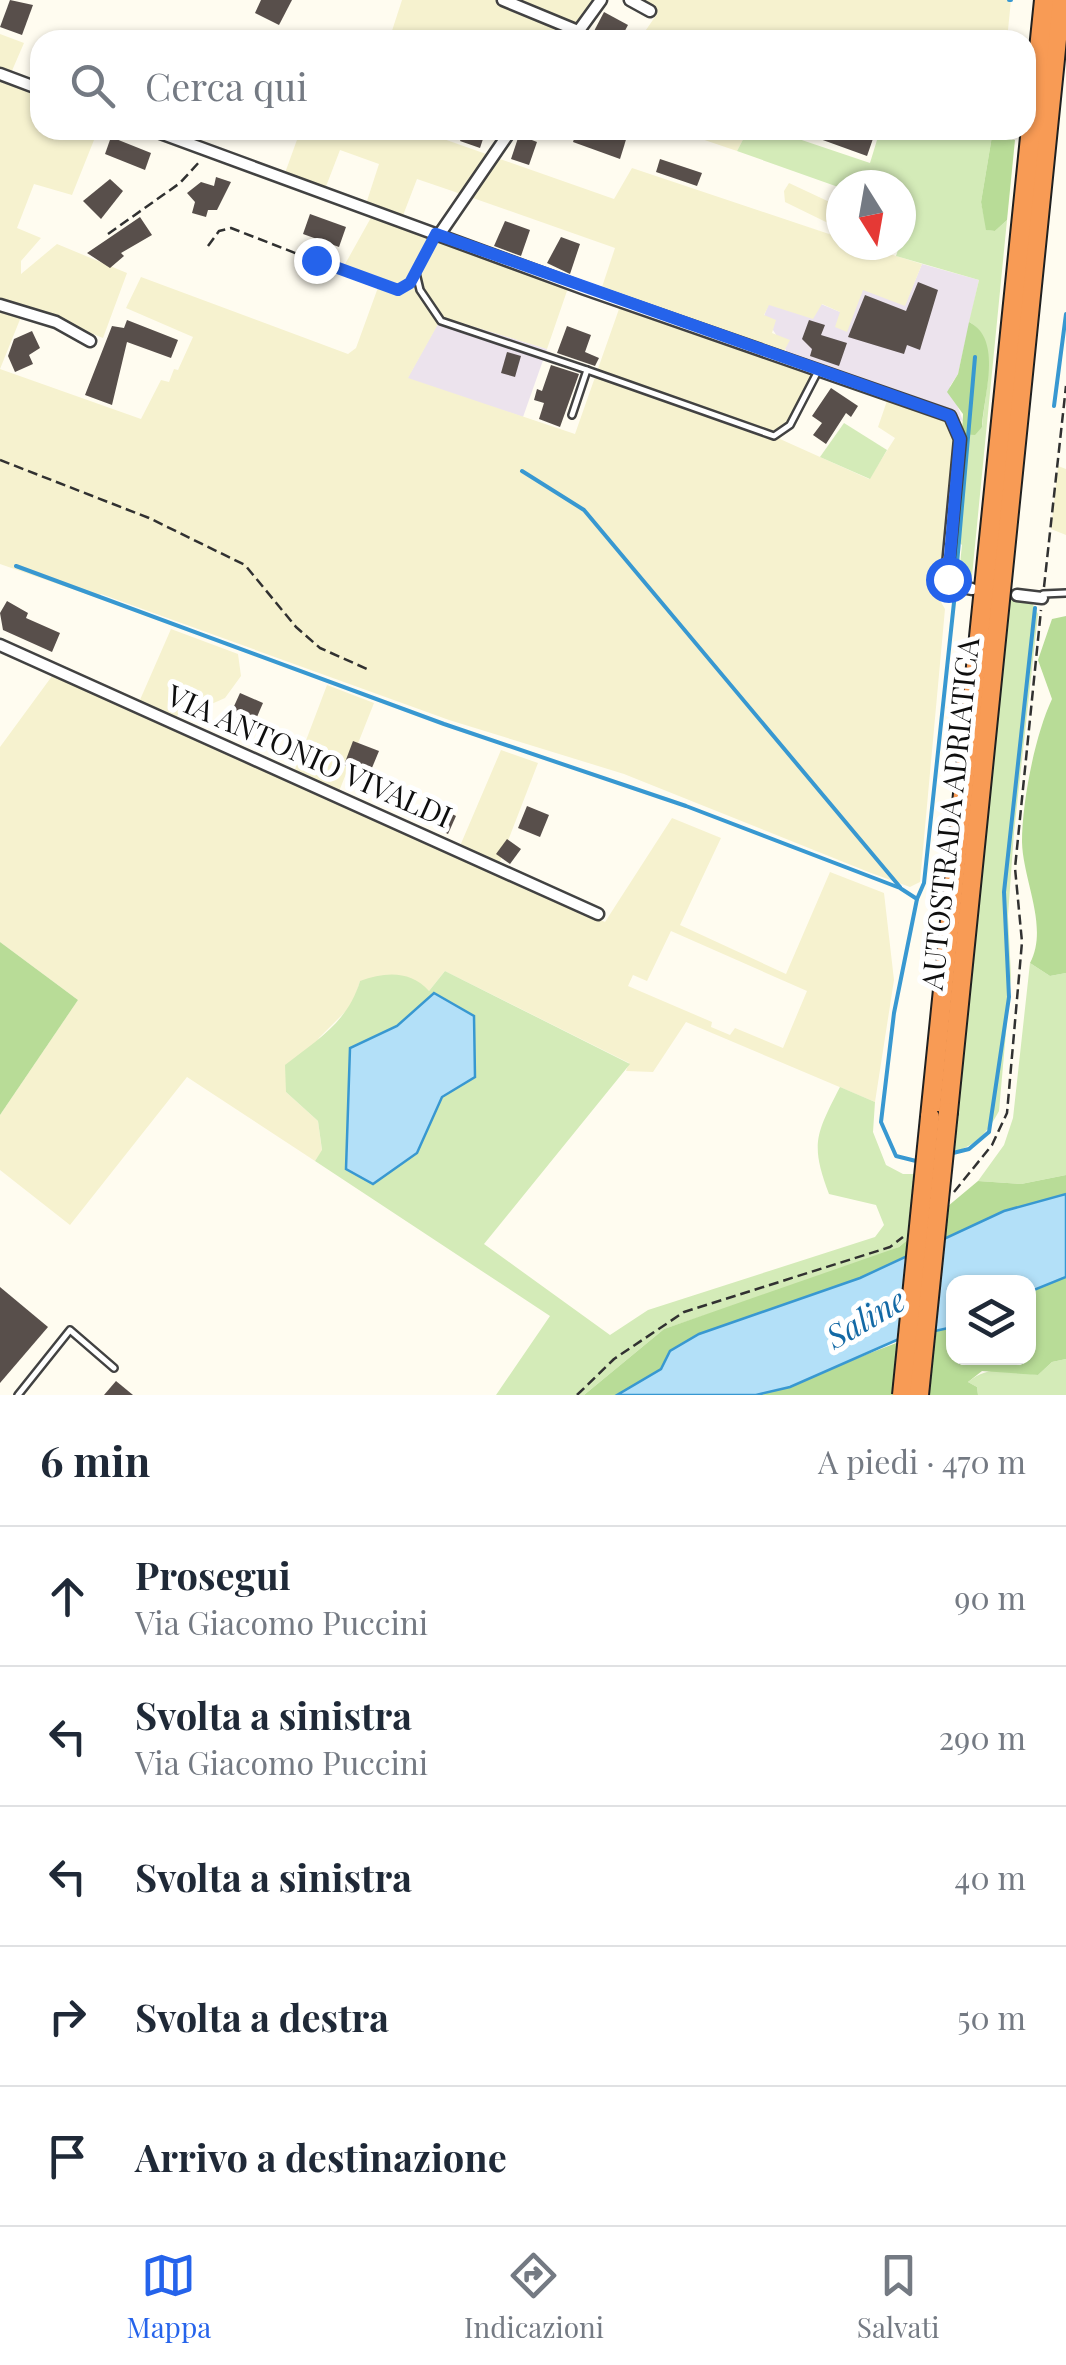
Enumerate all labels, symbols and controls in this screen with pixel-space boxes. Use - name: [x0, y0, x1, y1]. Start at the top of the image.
- search box: [30, 30, 1036, 140]
- icon: search: [65, 58, 120, 113]
- text: Cerca qui: [145, 60, 308, 111]
- north arrow: [826, 170, 916, 260]
- route end: [294, 238, 340, 284]
- route start: [926, 557, 972, 603]
- street label: AUTOSTRADA ADRIATICA: [911, 635, 988, 993]
- street label: VIA ANTONIO VIVALDI: [160, 674, 459, 836]
- map controls: [946, 1275, 1036, 1365]
- button: layers: [946, 1275, 1036, 1365]
- water label: Saline: [816, 1277, 913, 1357]
- text: 6 min: [40, 1432, 150, 1488]
- text: A piedi · 470 m: [818, 1439, 1026, 1482]
- text: Prosegui: [135, 1549, 291, 1600]
- icon: ahead: [40, 1569, 95, 1624]
- text: 90 m: [954, 1575, 1026, 1618]
- text: Via Giacomo Puccini: [135, 1600, 428, 1643]
- text: Svolta a sinistra: [135, 1689, 412, 1740]
- icon: left: [40, 1709, 95, 1764]
- text: 290 m: [939, 1715, 1026, 1758]
- text: Via Giacomo Puccini: [135, 1740, 428, 1783]
- icon: left: [40, 1849, 95, 1904]
- text: Svolta a sinistra: [135, 1851, 412, 1902]
- text: 40 m: [955, 1855, 1026, 1898]
- icon: right: [40, 1989, 95, 2044]
- text: Svolta a destra: [135, 1991, 389, 2042]
- text: 50 m: [957, 1995, 1026, 2038]
- icon: arrive: [40, 2129, 95, 2184]
- text: Arrivo a destinazione: [135, 2131, 507, 2182]
- tab: Mappa: [126, 2248, 211, 2345]
- tab: Indicazioni: [464, 2248, 604, 2345]
- tab: Salvati: [857, 2248, 940, 2345]

